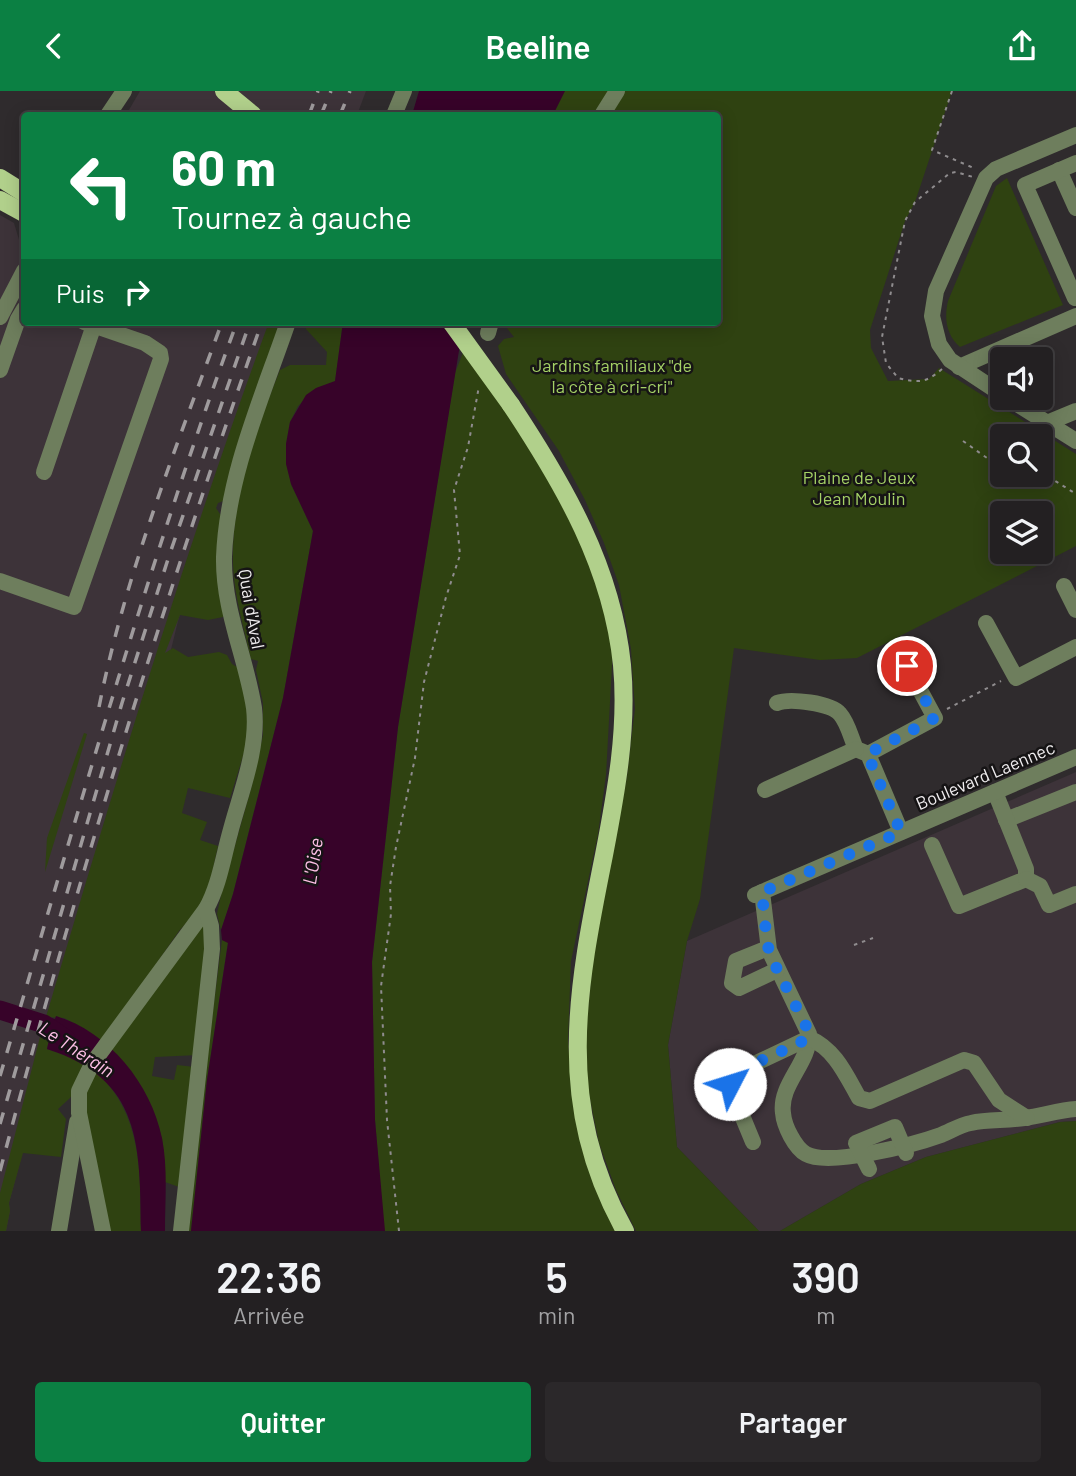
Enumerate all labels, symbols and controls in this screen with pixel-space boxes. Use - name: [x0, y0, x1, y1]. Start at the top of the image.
- icon: back: [35, 27, 73, 65]
- text: Beeline: [486, 27, 590, 65]
- icon: share: [1003, 27, 1041, 65]
- text: 60 m: [171, 137, 276, 196]
- icon: left: [56, 140, 147, 231]
- text: Tournez à gauche: [171, 197, 412, 235]
- icon: right: [118, 273, 156, 311]
- text: Puis: [56, 277, 104, 308]
- map controls: [990, 347, 1053, 564]
- button: sound: [990, 347, 1053, 410]
- park label: Jardins familiaux "de la côte à cri-cri": [532, 354, 692, 397]
- button: search: [990, 424, 1053, 487]
- park label: Plaine de Jeux Jean Moulin: [803, 466, 916, 509]
- button: layers: [990, 501, 1053, 564]
- street label: Quai d'Aval: [234, 567, 270, 651]
- pin: [877, 636, 937, 696]
- icon: arrive: [888, 647, 926, 685]
- street label: Boulevard Laennec: [912, 736, 1058, 814]
- water label: L'Oise: [297, 836, 327, 886]
- water label: Le Thérain: [35, 1016, 119, 1082]
- position arrow: [693, 1047, 767, 1121]
- text: 22:36: [216, 1251, 322, 1301]
- text: 5: [546, 1251, 568, 1301]
- text: 390: [792, 1251, 860, 1301]
- text: Arrivée: [233, 1301, 305, 1329]
- text: min: [538, 1301, 575, 1329]
- text: m: [816, 1301, 835, 1329]
- button: Quitter: [35, 1382, 531, 1462]
- button: Partager: [545, 1382, 1041, 1462]

